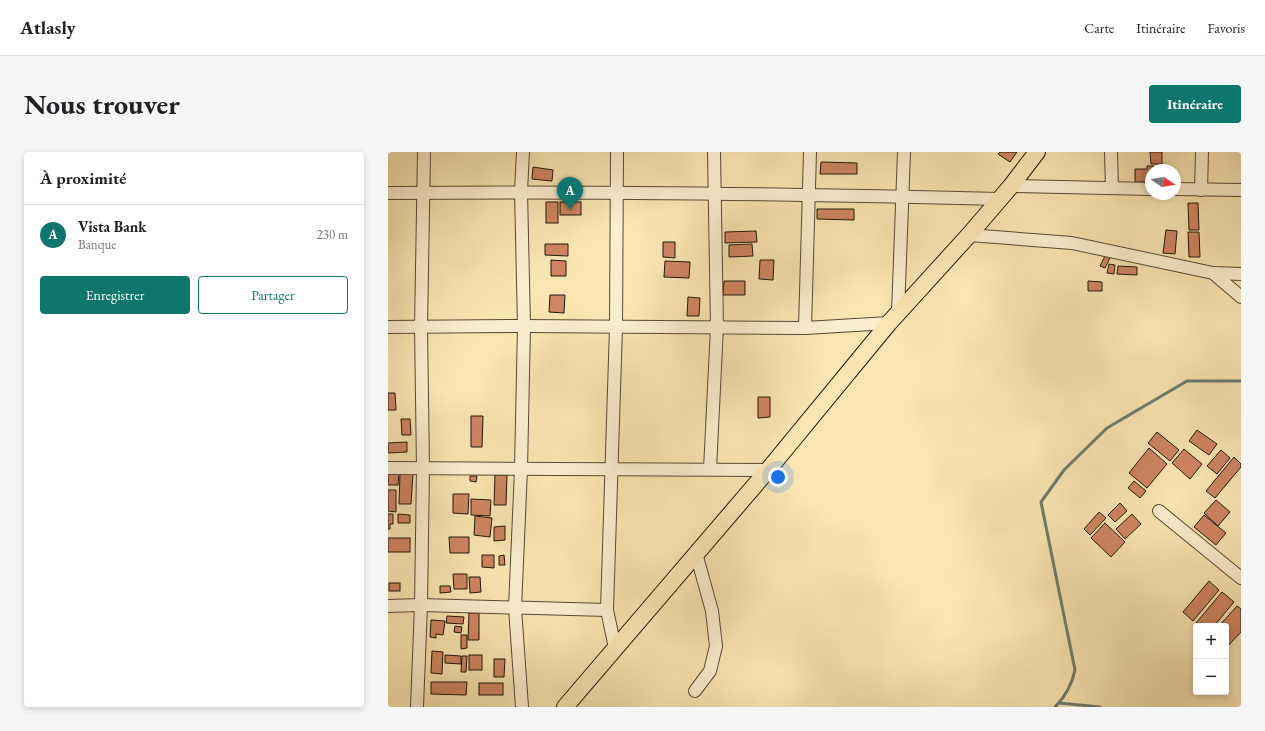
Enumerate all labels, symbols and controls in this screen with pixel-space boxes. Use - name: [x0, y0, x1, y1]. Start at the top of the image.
- text: Atlasly: [20, 15, 76, 40]
- text: Carte: [1084, 19, 1114, 37]
- text: Itinéraire: [1136, 19, 1186, 37]
- text: Favoris: [1208, 19, 1245, 37]
- button: Itinéraire: [1149, 85, 1241, 123]
- text: Nous trouver: [24, 86, 180, 122]
- north arrow: [1145, 164, 1181, 200]
- text: À proximité: [40, 167, 126, 189]
- pin: A: [557, 177, 583, 210]
- text: Vista Bank: [78, 217, 146, 236]
- text: A: [48, 226, 58, 243]
- text: 230 m: [317, 226, 348, 243]
- text: Banque: [78, 236, 116, 253]
- button: Enregistrer: [40, 276, 190, 314]
- button: Partager: [198, 276, 348, 314]
- your location: [768, 467, 788, 487]
- map controls: [1193, 623, 1229, 695]
- button: +: [1193, 623, 1229, 659]
- button: −: [1193, 659, 1229, 695]

